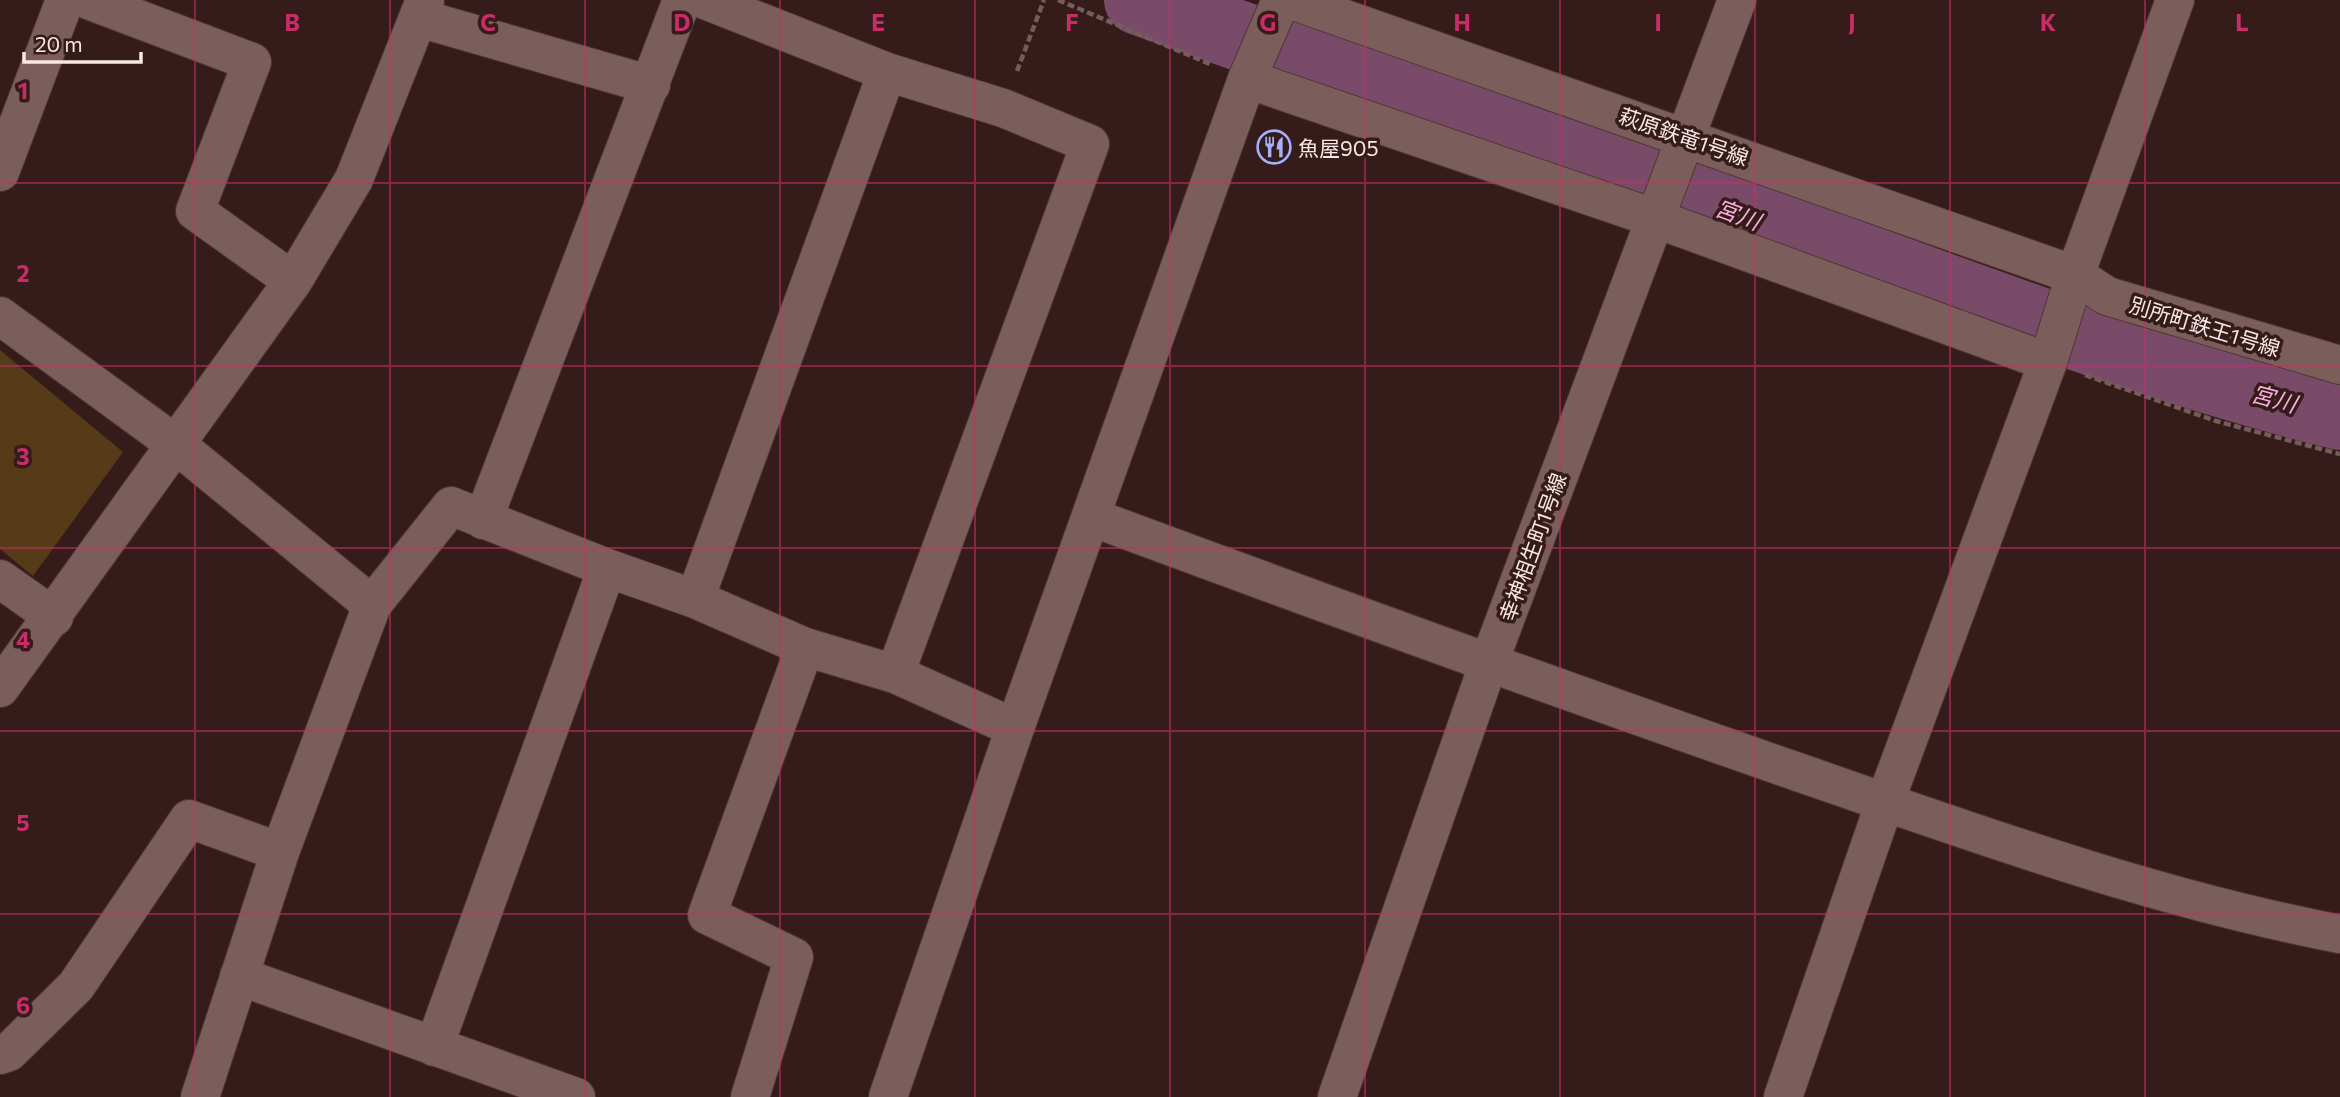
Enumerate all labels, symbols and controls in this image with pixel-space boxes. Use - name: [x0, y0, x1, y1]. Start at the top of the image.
- text: B: [284, 8, 300, 36]
- text: C: [480, 8, 496, 36]
- text: D: [674, 8, 691, 36]
- text: E: [871, 8, 885, 36]
- text: F: [1065, 8, 1079, 36]
- text: G: [1260, 8, 1276, 36]
- text: H: [1453, 8, 1471, 36]
- text: I: [1654, 8, 1662, 36]
- text: J: [1848, 8, 1856, 36]
- text: K: [2040, 8, 2056, 36]
- text: L: [2235, 8, 2249, 36]
- scale bar: [24, 21, 142, 65]
- text: 20 m: [35, 31, 83, 56]
- text: 1: [18, 76, 28, 104]
- street label: 萩原鉄竜1号線: [1616, 102, 1752, 170]
- restaurant icon: 魚屋905: [1255, 128, 1293, 166]
- place label: 魚屋905: [1298, 135, 1379, 160]
- water label: 宮川: [1712, 193, 1767, 236]
- text: 2: [16, 259, 30, 287]
- street label: 別所町鉄王1号線: [2127, 291, 2283, 361]
- water label: 宮川: [2248, 379, 2303, 418]
- text: 3: [16, 442, 30, 470]
- street label: 幸神相生町1号線: [1494, 469, 1570, 625]
- text: 4: [16, 625, 30, 653]
- text: 5: [16, 808, 30, 836]
- text: 6: [16, 991, 30, 1019]

